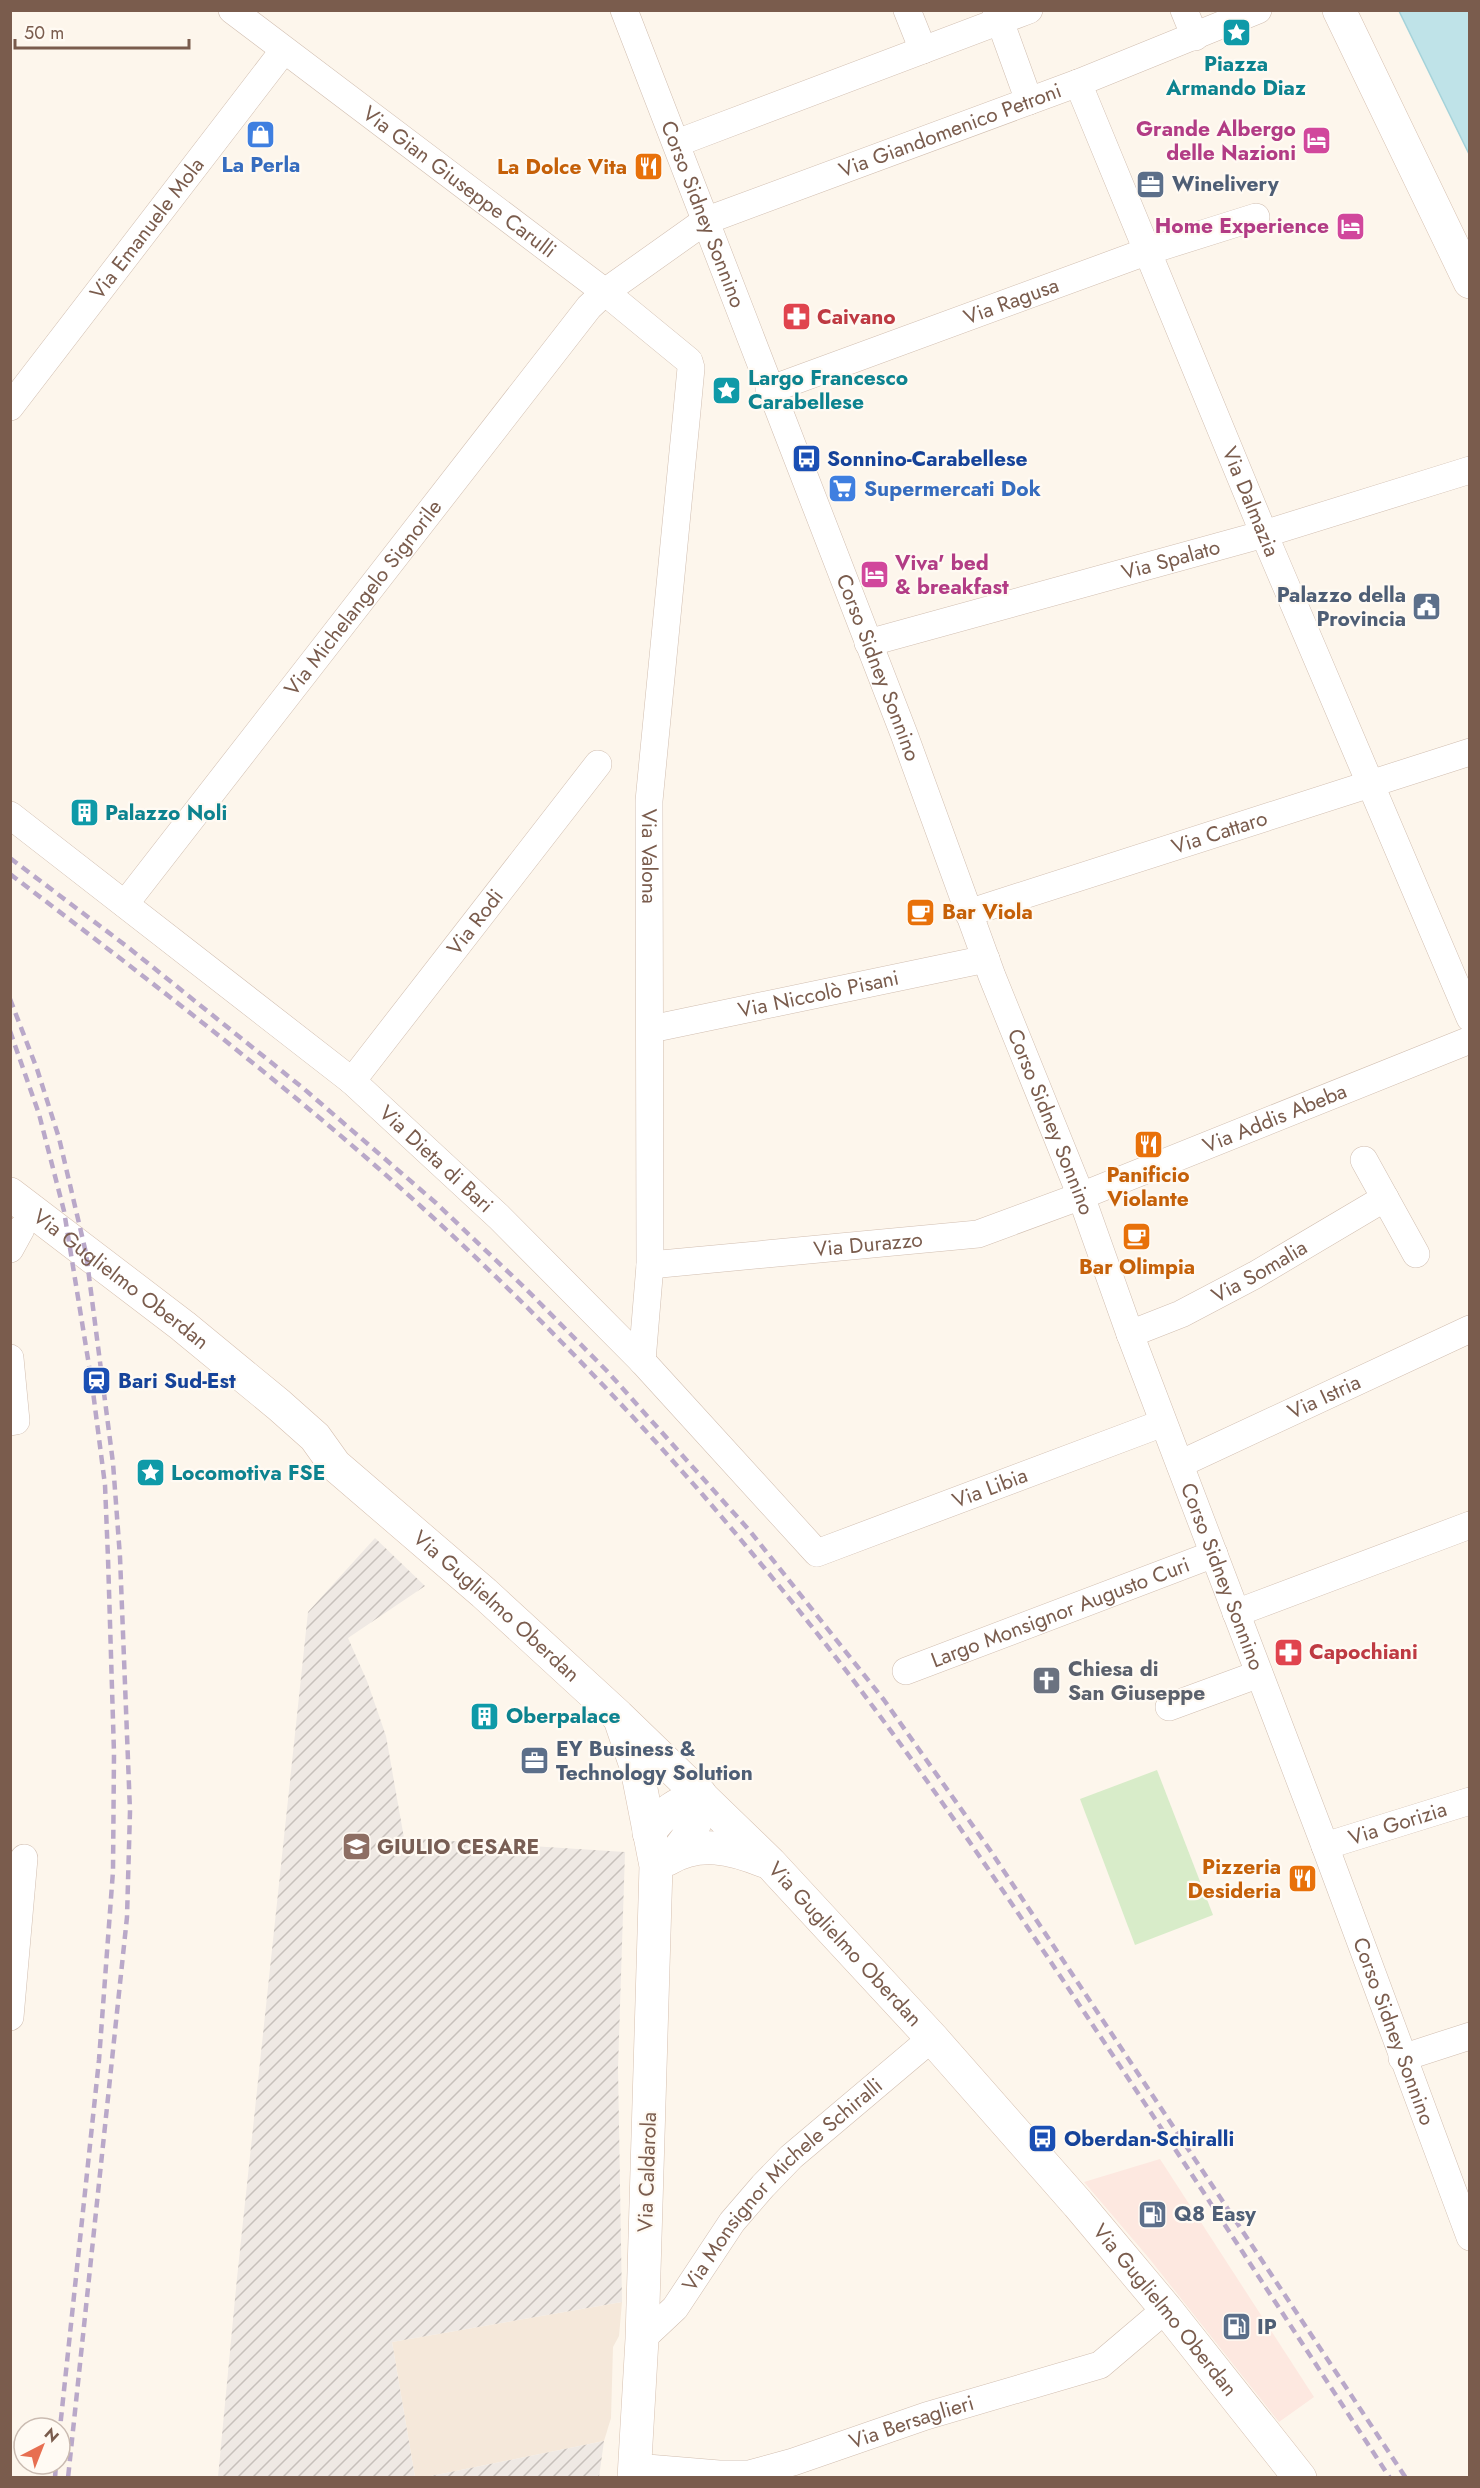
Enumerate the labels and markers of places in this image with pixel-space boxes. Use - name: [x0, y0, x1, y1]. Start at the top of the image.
- place icon: Piazza Armando Diaz: [1220, 17, 1252, 49]
- place label: Piazza Armando Diaz: [1165, 49, 1306, 103]
- place label: Grande Albergo delle Nazioni: [1136, 114, 1296, 168]
- shop icon: La Perla: [245, 118, 277, 150]
- hotel icon: Grande Albergo delle Nazioni: [1301, 125, 1333, 157]
- place label: La Perla: [222, 150, 300, 180]
- restaurant icon: La Dolce Vita: [632, 151, 664, 183]
- place label: La Dolce Vita: [497, 152, 627, 182]
- office icon: Winelivery: [1135, 168, 1167, 200]
- place label: Winelivery: [1172, 169, 1280, 199]
- hotel icon: Home Experience: [1334, 210, 1366, 242]
- place label: Home Experience: [1155, 211, 1329, 241]
- pharmacy icon: Caivano: [780, 301, 812, 333]
- place label: Caivano: [817, 302, 896, 332]
- place label: Largo Francesco Carabellese: [748, 363, 908, 417]
- place icon: Largo Francesco Carabellese: [711, 374, 743, 406]
- bus stop icon: Sonnino-Carabellese: [790, 443, 822, 475]
- place label: Sonnino-Carabellese: [827, 444, 1028, 474]
- supermarket icon: Supermercati Dok: [827, 473, 859, 505]
- place label: Supermercati Dok: [864, 474, 1041, 504]
- place label: Viva' bed & breakfast: [894, 548, 1009, 602]
- hotel icon: Viva' bed & breakfast: [858, 559, 890, 591]
- place label: Palazzo della Provincia: [1277, 580, 1406, 634]
- public building icon: Palazzo della Provincia: [1411, 591, 1443, 623]
- building icon: Palazzo Noli: [68, 797, 100, 829]
- place label: Palazzo Noli: [105, 798, 227, 828]
- cafe icon: Bar Viola: [905, 896, 937, 928]
- place label: Bar Viola: [942, 897, 1033, 927]
- restaurant icon: Panificio Violante: [1132, 1128, 1164, 1160]
- place label: Panificio Violante: [1106, 1160, 1190, 1214]
- cafe icon: Bar Olimpia: [1121, 1220, 1153, 1252]
- place label: Bar Olimpia: [1079, 1252, 1195, 1282]
- station icon: Bari Sud-Est: [81, 1365, 113, 1397]
- place label: Bari Sud-Est: [118, 1366, 236, 1396]
- place icon: Locomotiva FSE: [134, 1457, 166, 1489]
- place label: Locomotiva FSE: [171, 1458, 325, 1488]
- pharmacy icon: Capochiani: [1272, 1636, 1304, 1668]
- place label: Capochiani: [1309, 1637, 1418, 1667]
- place label: Chiesa di San Giuseppe: [1068, 1654, 1205, 1708]
- church icon: Chiesa di San Giuseppe: [1031, 1665, 1063, 1697]
- building icon: Oberpalace: [469, 1700, 501, 1732]
- place label: Oberpalace: [506, 1701, 621, 1731]
- place label: EY Business & Technology Solution: [556, 1734, 753, 1788]
- office icon: EY Business & Technology Solution: [519, 1745, 551, 1777]
- school or university icon: GIULIO CESARE: [340, 1831, 372, 1863]
- place label: GIULIO CESARE: [377, 1832, 539, 1862]
- place label: Pizzeria Desideria: [1187, 1852, 1281, 1906]
- restaurant icon: Pizzeria Desideria: [1286, 1863, 1318, 1895]
- bus stop icon: Oberdan-Schiralli: [1027, 2123, 1059, 2155]
- place label: Oberdan-Schiralli: [1064, 2124, 1234, 2154]
- fuel station icon: Q8 Easy: [1137, 2198, 1169, 2230]
- place label: Q8 Easy: [1174, 2199, 1257, 2229]
- fuel station icon: IP: [1220, 2311, 1252, 2343]
- place label: IP: [1257, 2312, 1277, 2342]

